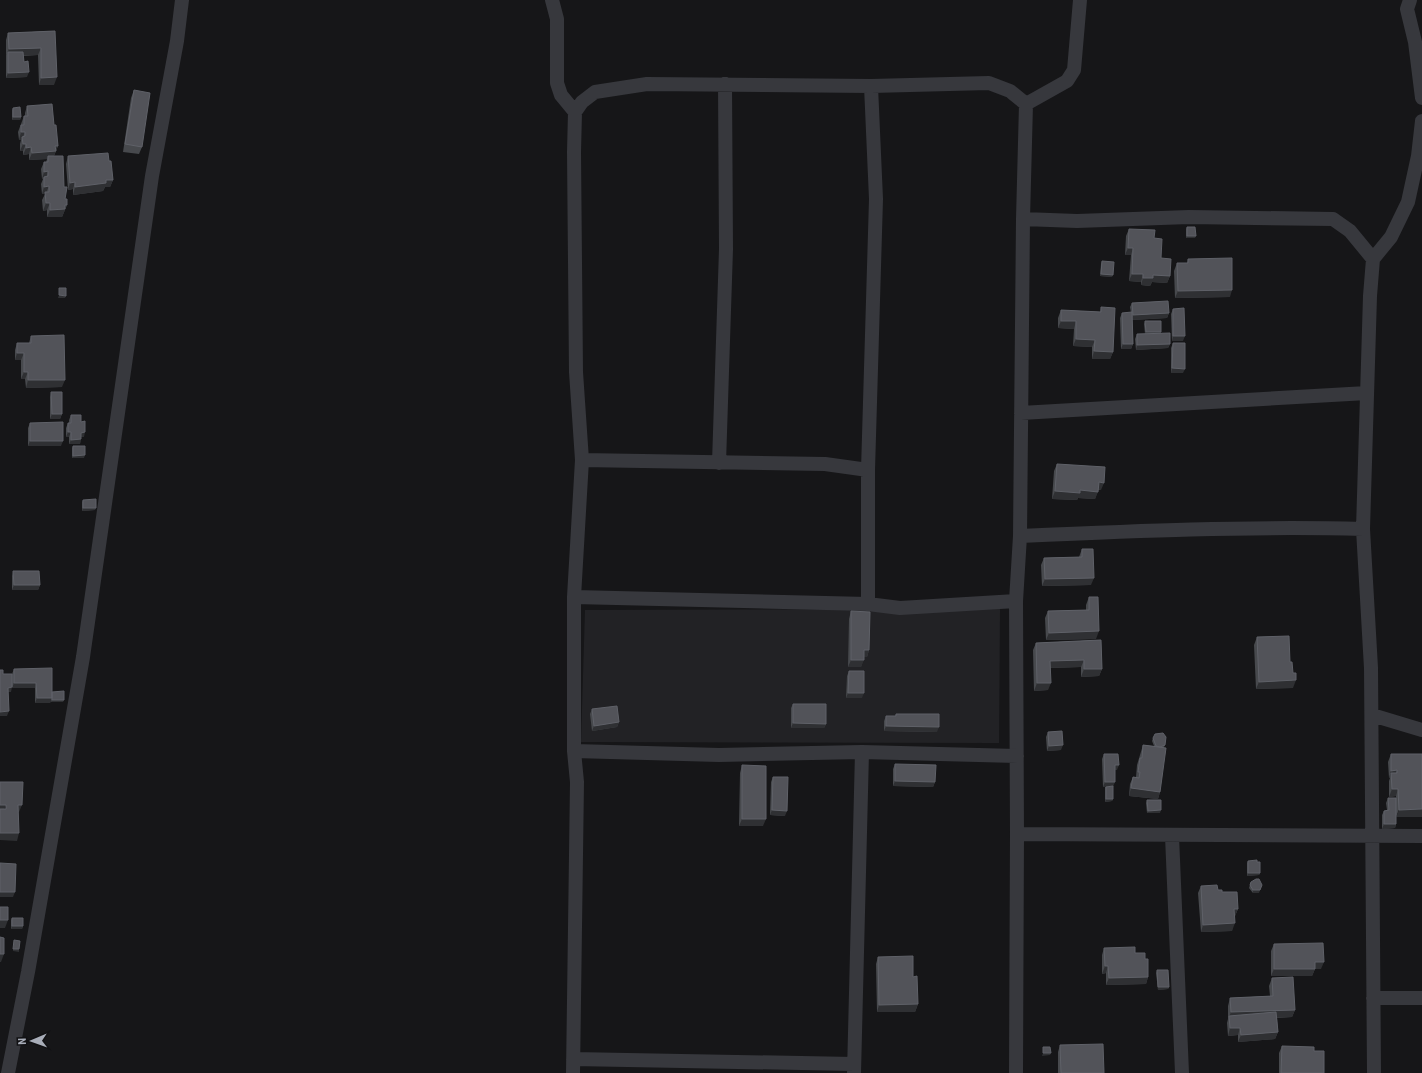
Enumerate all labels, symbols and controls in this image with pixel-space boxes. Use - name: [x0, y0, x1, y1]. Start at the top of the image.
- north arrow: [12, 1021, 52, 1061]
- text: N: [16, 1037, 29, 1045]

